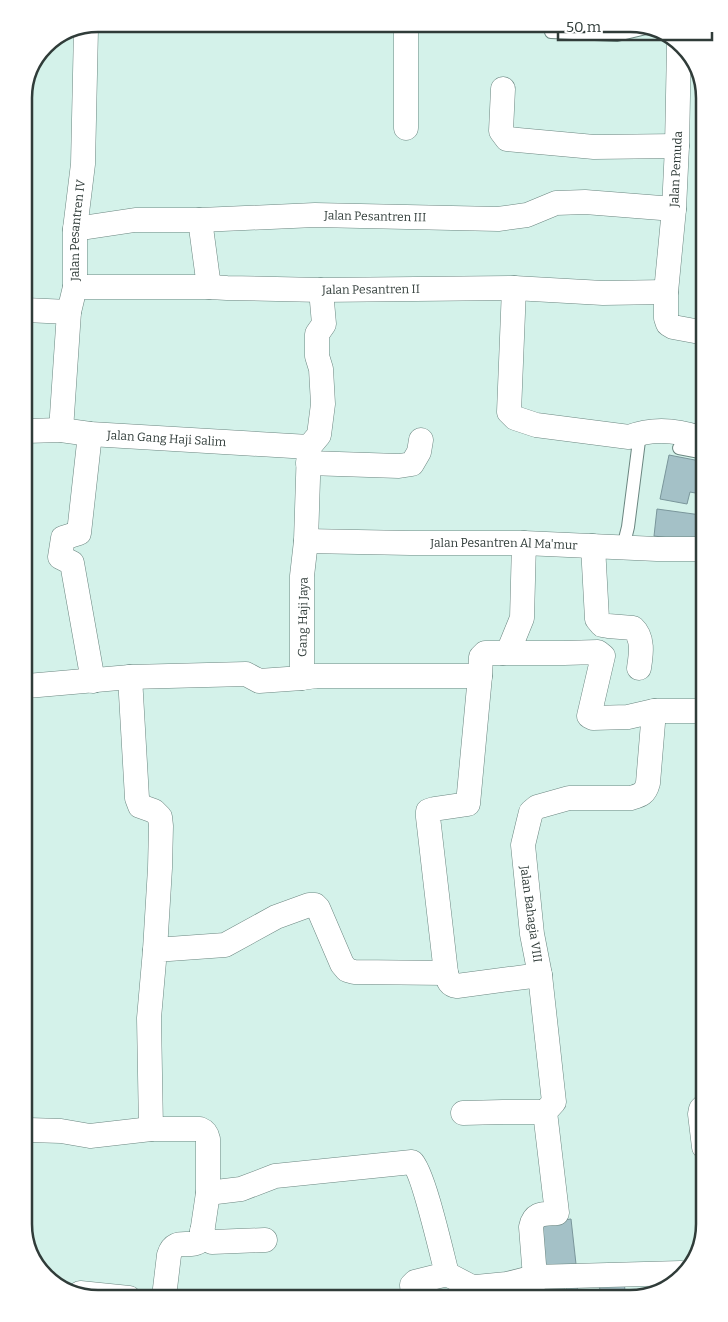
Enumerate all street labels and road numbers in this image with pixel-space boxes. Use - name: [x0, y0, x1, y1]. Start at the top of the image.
- street label: Jalan Pemuda: [667, 130, 685, 208]
- street label: Jalan Pesantren IV: [68, 178, 88, 282]
- street label: Jalan Pesantren III: [323, 208, 427, 224]
- street label: Jalan Pesantren II: [321, 282, 420, 297]
- street label: Jalan Gang Haji Salim: [106, 428, 227, 449]
- street label: Jalan Pesantren Al Ma'mur: [429, 536, 579, 552]
- street label: Gang Haji Jaya: [295, 577, 311, 657]
- street label: Jalan Bahagia VIII: [517, 864, 545, 963]

